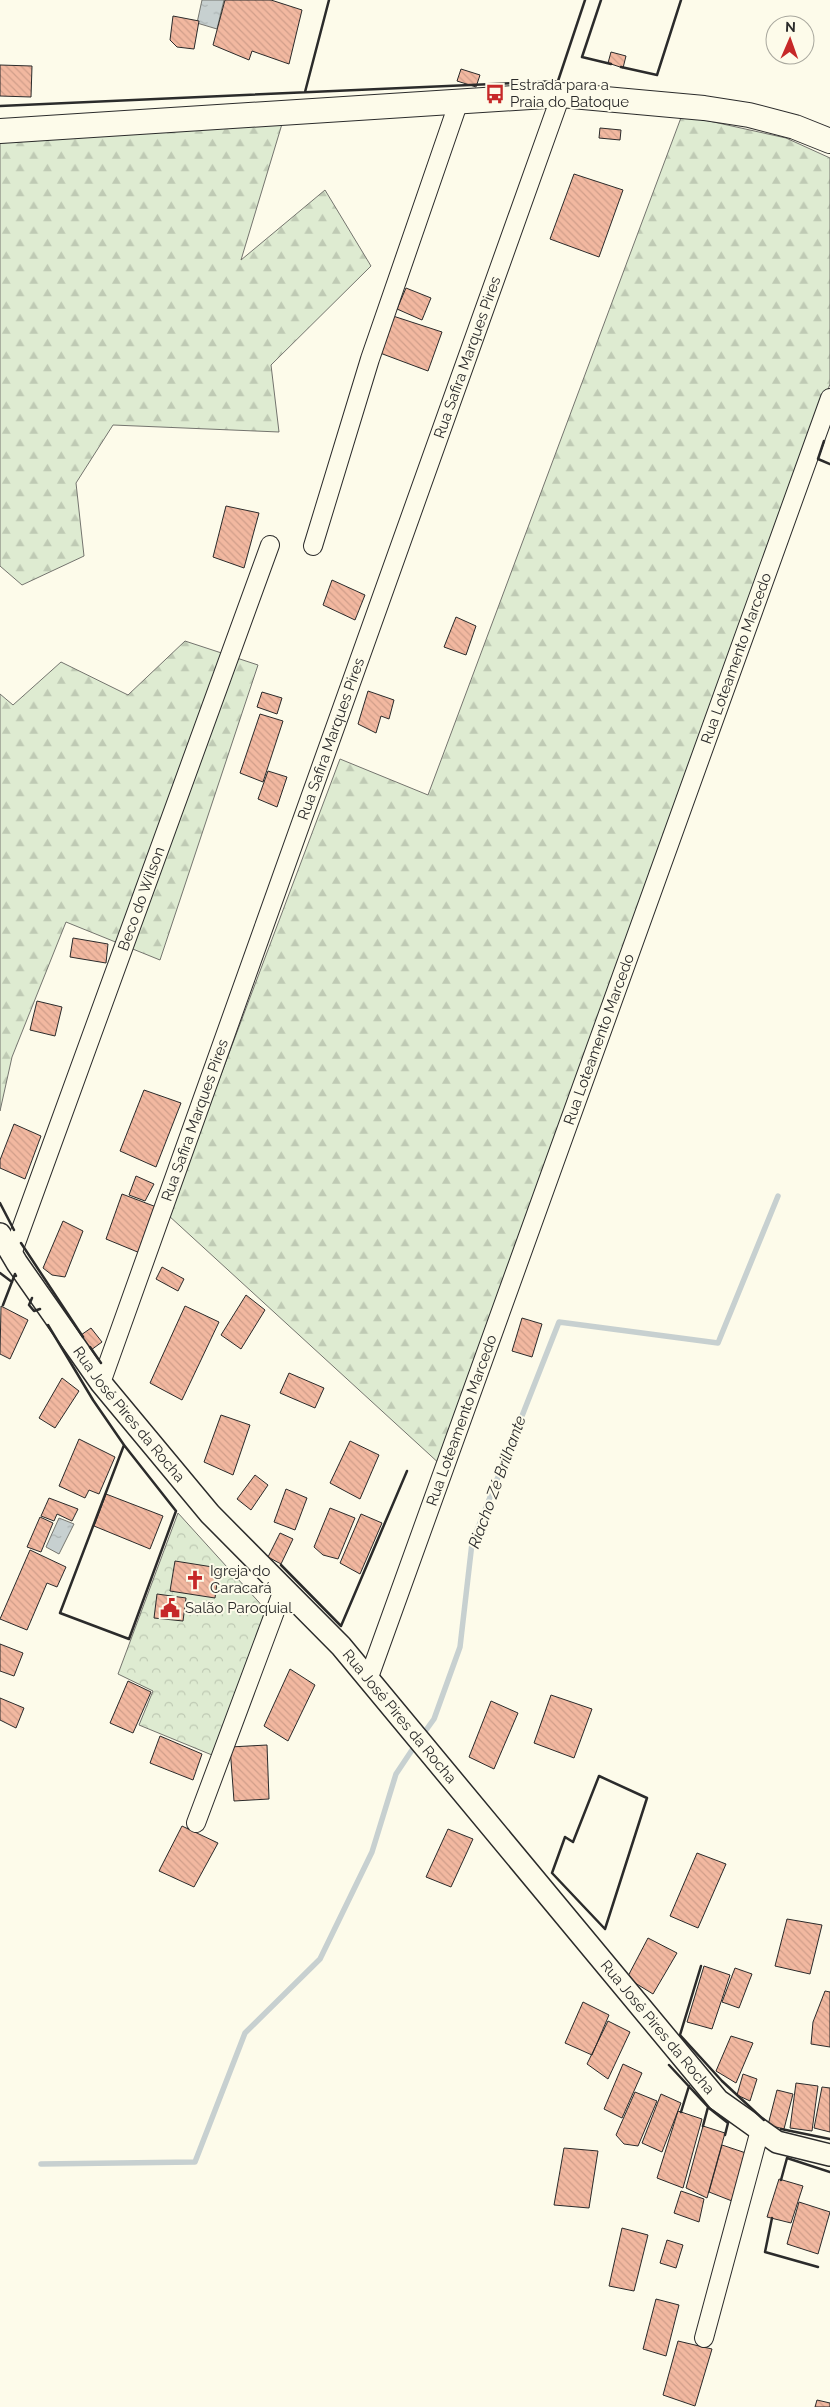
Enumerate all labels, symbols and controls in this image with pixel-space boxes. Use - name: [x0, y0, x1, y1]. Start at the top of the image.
- north arrow: [765, 15, 815, 65]
- text: N: [785, 19, 796, 35]
- place label: Estrada para a Praia do Batoque: [510, 76, 629, 111]
- bus stop icon: Estrada para a Praia do Batoque: [484, 83, 506, 105]
- street label: Rua Safira Marques Pires: [430, 274, 504, 441]
- street label: Rua Loteamento Marcedo: [697, 570, 775, 746]
- street label: Rua Safira Marques Pires: [294, 655, 368, 822]
- street label: Beco do Wilson: [114, 844, 168, 953]
- street label: Rua Loteamento Marcedo: [560, 951, 638, 1127]
- street label: Rua Safira Marques Pires: [158, 1037, 232, 1204]
- street label: Rua Loteamento Marcedo: [423, 1332, 501, 1508]
- street label: Rua José Pires da Rocha: [69, 1343, 189, 1486]
- water label: Riacho Zé Brilhante: [464, 1413, 530, 1551]
- place label: Igreja do Caracará: [210, 1562, 272, 1597]
- church icon: Igreja do Caracará: [184, 1569, 206, 1591]
- public building icon: Salão Paroquial: [159, 1597, 181, 1619]
- place label: Salão Paroquial: [185, 1599, 293, 1617]
- street label: Rua José Pires da Rocha: [339, 1646, 460, 1787]
- street label: Rua José Pires da Rocha: [597, 1957, 718, 2098]

